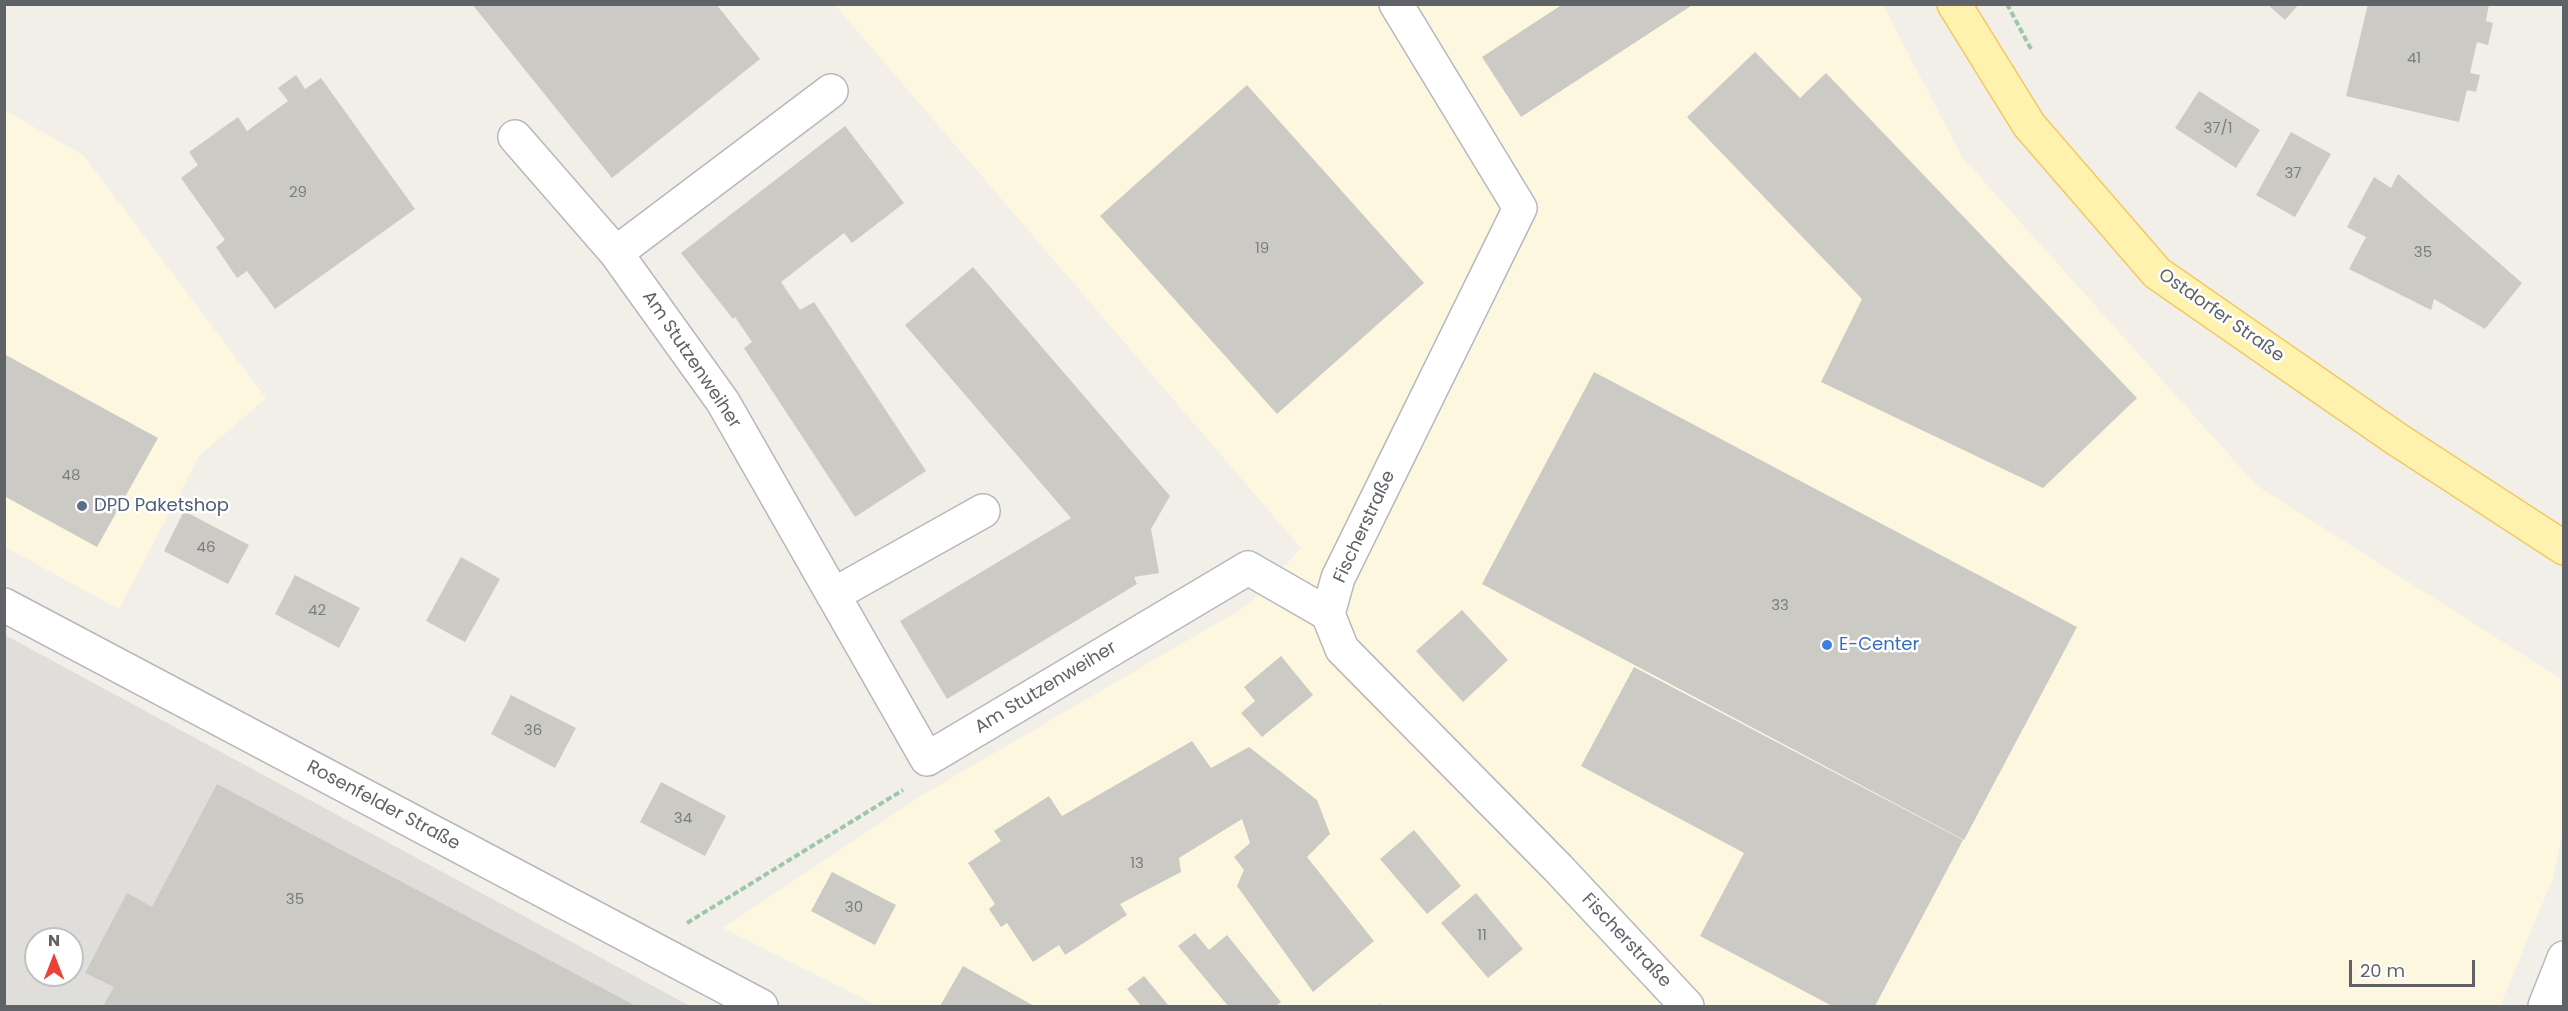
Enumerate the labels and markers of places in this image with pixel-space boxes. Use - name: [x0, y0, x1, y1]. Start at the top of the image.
- place label: DPD Paketshop: [94, 495, 229, 517]
- marker: DPD Paketshop: [75, 499, 89, 513]
- place label: E-Center: [1839, 634, 1919, 656]
- marker: E-Center: [1820, 638, 1834, 652]

